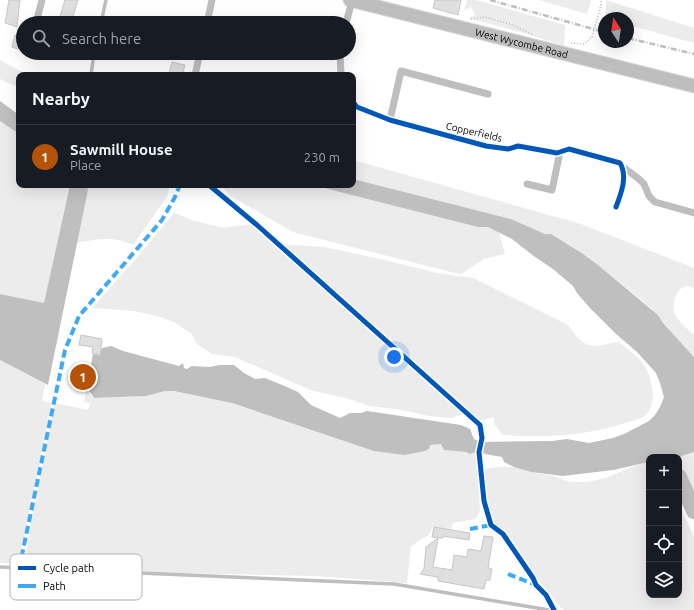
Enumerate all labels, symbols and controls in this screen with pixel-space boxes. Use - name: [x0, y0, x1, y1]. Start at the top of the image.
- north arrow: [598, 12, 634, 48]
- search box: [16, 16, 356, 60]
- street label: West Wycombe Road: [474, 26, 569, 60]
- icon: search: [30, 27, 52, 49]
- text: Search here: [62, 30, 141, 47]
- text: Nearby: [32, 89, 90, 108]
- street label: Copperfields: [445, 120, 503, 144]
- text: Sawmill House: [70, 141, 173, 158]
- text: 1: [41, 150, 49, 164]
- text: 230 m: [304, 150, 340, 164]
- text: Place: [70, 158, 101, 172]
- your location: [384, 347, 404, 367]
- pin: 1: [70, 362, 96, 392]
- map controls: [646, 454, 682, 598]
- button: +: [646, 454, 682, 490]
- button: −: [646, 490, 682, 526]
- button: locate: [646, 526, 682, 562]
- legend: [10, 554, 142, 600]
- text: Cycle path: [43, 562, 94, 574]
- button: layers: [646, 562, 682, 598]
- text: Path: [43, 580, 66, 592]

